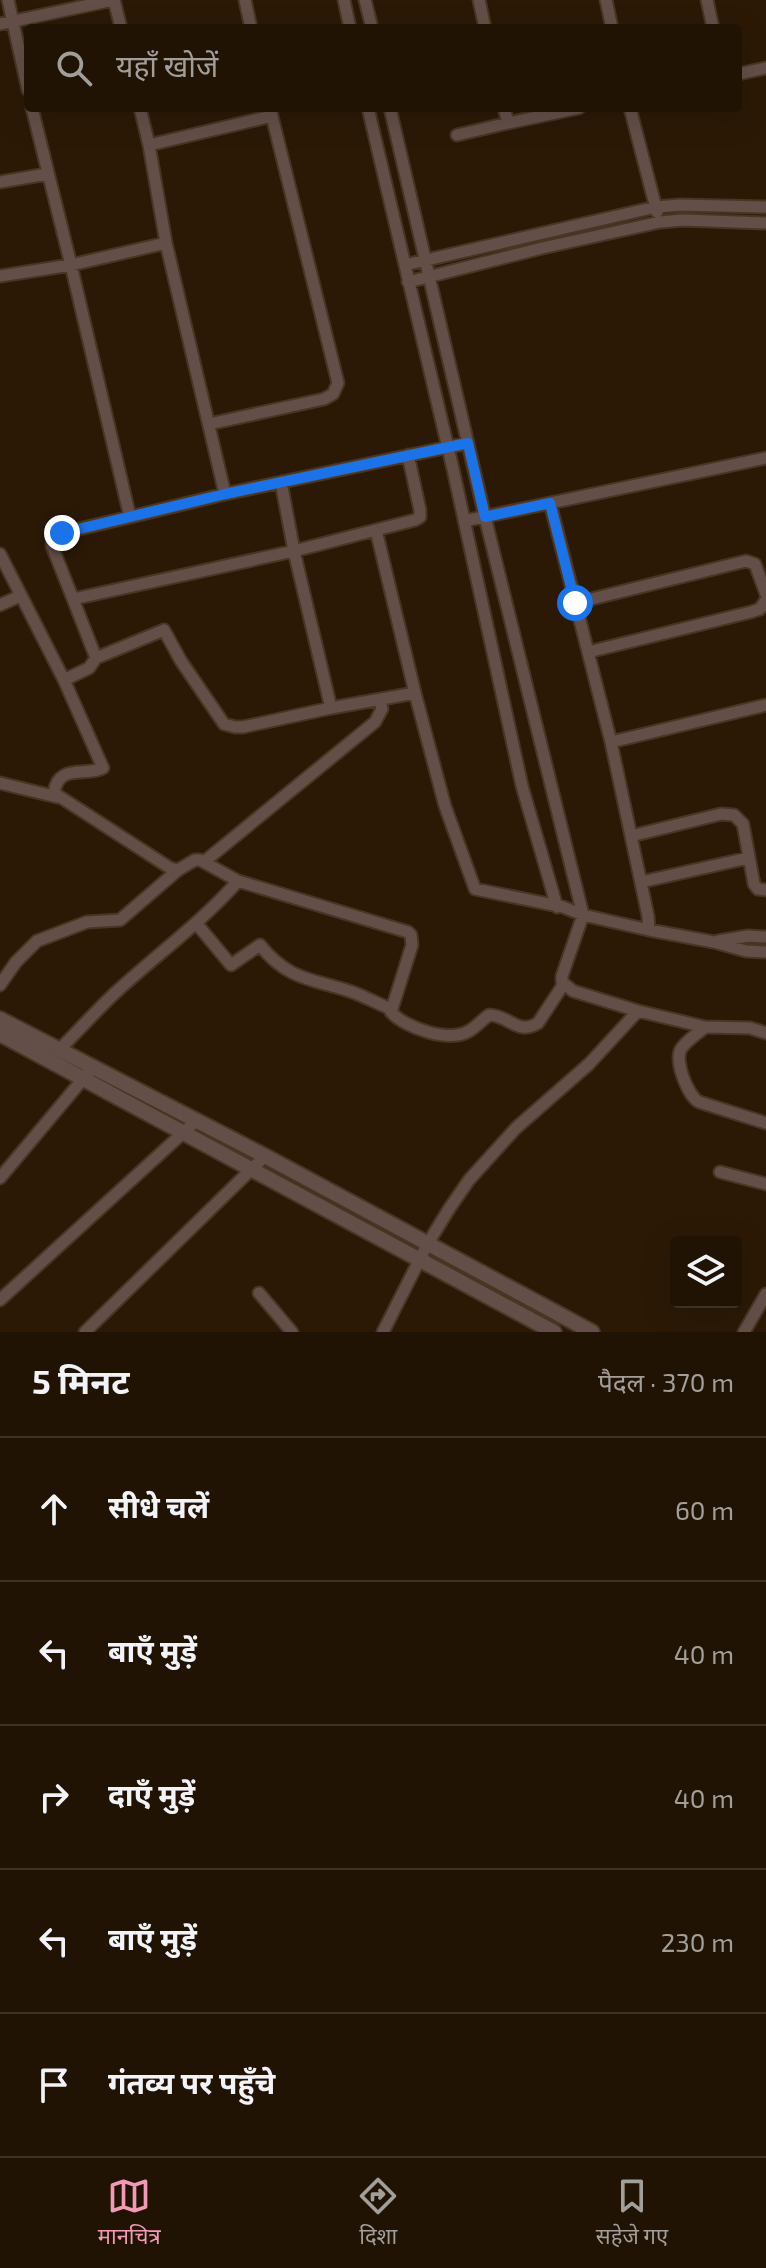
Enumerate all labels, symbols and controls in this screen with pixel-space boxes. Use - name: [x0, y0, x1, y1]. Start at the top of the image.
- search box: [24, 24, 742, 112]
- icon: search: [52, 46, 96, 90]
- text: यहाँ खोजें: [116, 47, 218, 83]
- route end: [44, 515, 80, 551]
- route start: [557, 585, 593, 621]
- map controls: [670, 1236, 742, 1308]
- button: layers: [670, 1236, 742, 1308]
- text: 5 मिनट: [32, 1360, 129, 1401]
- text: पैदल · 370 m: [598, 1366, 734, 1397]
- icon: ahead: [32, 1487, 76, 1531]
- text: सीधे चलें: [108, 1488, 209, 1524]
- text: 60 m: [675, 1494, 734, 1525]
- icon: left: [32, 1631, 76, 1675]
- text: बाएँ मुड़ें: [108, 1632, 197, 1668]
- text: 40 m: [674, 1638, 734, 1669]
- icon: right: [32, 1775, 76, 1819]
- text: दाएँ मुड़ें: [108, 1776, 195, 1812]
- text: 40 m: [674, 1782, 734, 1813]
- icon: left: [32, 1919, 76, 1963]
- text: बाएँ मुड़ें: [108, 1920, 197, 1956]
- text: 230 m: [661, 1926, 734, 1957]
- icon: arrive: [32, 2063, 76, 2107]
- text: गंतव्य पर पहुँचे: [108, 2064, 275, 2100]
- tab: मानचित्र: [98, 2174, 161, 2253]
- tab: दिशा: [356, 2174, 400, 2253]
- tab: सहेजे गए: [596, 2174, 668, 2253]

